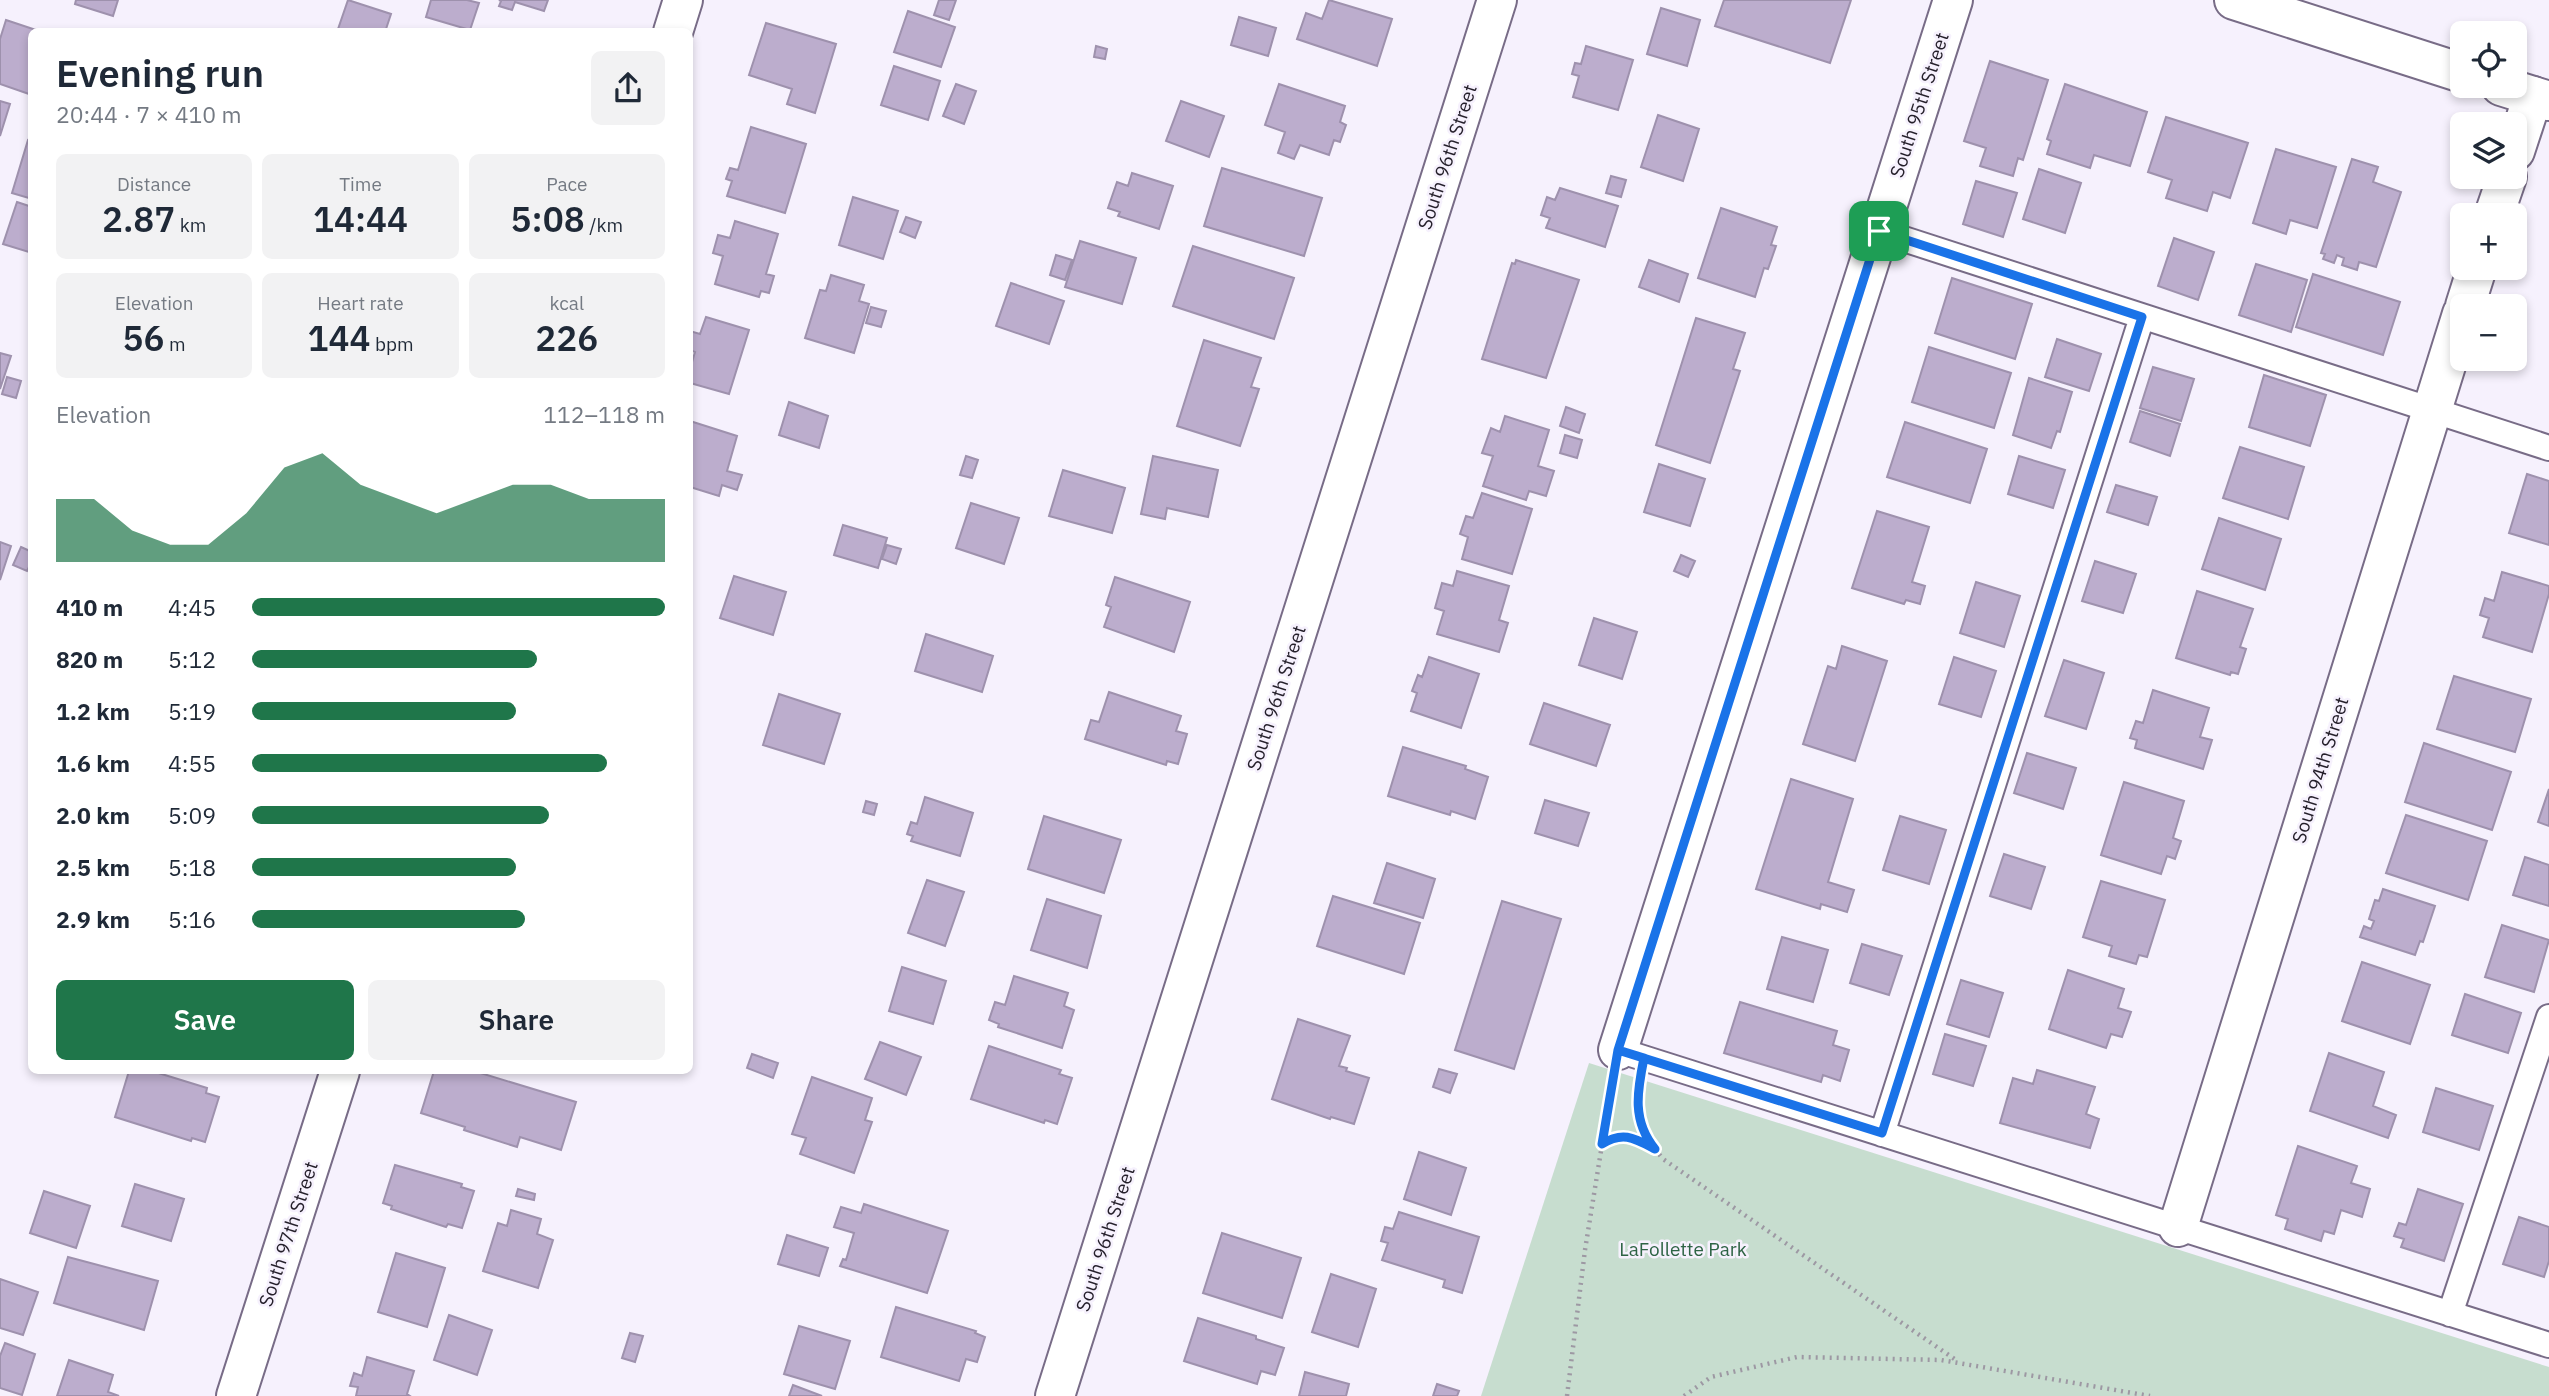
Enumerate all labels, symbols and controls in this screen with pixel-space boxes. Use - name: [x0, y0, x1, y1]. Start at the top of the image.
- map controls: [2450, 21, 2527, 371]
- button: locate: [2450, 21, 2527, 98]
- street label: South 95th Street: [1884, 29, 1954, 181]
- text: Evening run: [56, 48, 264, 97]
- button: share: [591, 51, 665, 125]
- street label: South 96th Street: [1412, 81, 1482, 233]
- text: 20:44 · 7 × 410 m: [56, 99, 242, 129]
- button: layers: [2450, 112, 2527, 189]
- text: Distance: [117, 172, 191, 196]
- text: Time: [339, 172, 382, 196]
- text: Pace: [546, 172, 588, 196]
- text: 2.87: [102, 196, 175, 242]
- text: 14:44: [313, 196, 408, 242]
- text: 5:08: [511, 196, 585, 242]
- pin: [1849, 201, 1909, 261]
- button: +: [2450, 203, 2527, 280]
- icon: arrive: [1860, 212, 1898, 250]
- text: km: [175, 213, 206, 237]
- text: /km: [585, 213, 623, 237]
- text: Elevation: [115, 291, 194, 315]
- text: Heart rate: [317, 291, 404, 315]
- text: kcal: [550, 291, 584, 315]
- button: −: [2450, 294, 2527, 371]
- text: 56: [123, 315, 165, 361]
- text: 144: [307, 315, 370, 361]
- text: 226: [535, 315, 598, 361]
- text: m: [165, 332, 186, 356]
- text: bpm: [370, 332, 414, 356]
- text: Elevation: [56, 399, 151, 429]
- text: 112–118 m: [543, 399, 665, 429]
- text: 410 m: [56, 592, 123, 622]
- text: 4:45: [168, 592, 216, 622]
- street label: South 96th Street: [1241, 622, 1311, 774]
- text: 820 m: [56, 644, 123, 674]
- text: 5:12: [168, 644, 216, 674]
- street label: South 94th Street: [2286, 694, 2354, 846]
- text: 1.2 km: [56, 696, 130, 726]
- text: 5:19: [168, 696, 216, 726]
- text: 1.6 km: [56, 748, 130, 778]
- text: 4:55: [168, 748, 216, 778]
- text: 2.0 km: [56, 800, 130, 830]
- text: 5:09: [168, 800, 216, 830]
- text: 2.5 km: [56, 852, 130, 882]
- text: 5:18: [168, 852, 216, 882]
- text: 2.9 km: [56, 904, 130, 934]
- text: 5:16: [168, 904, 216, 934]
- button: Save: [56, 980, 354, 1060]
- button: Share: [368, 980, 665, 1060]
- street label: South 97th Street: [253, 1158, 323, 1310]
- street label: South 96th Street: [1070, 1163, 1140, 1315]
- park label: LaFollette Park: [1619, 1237, 1747, 1261]

